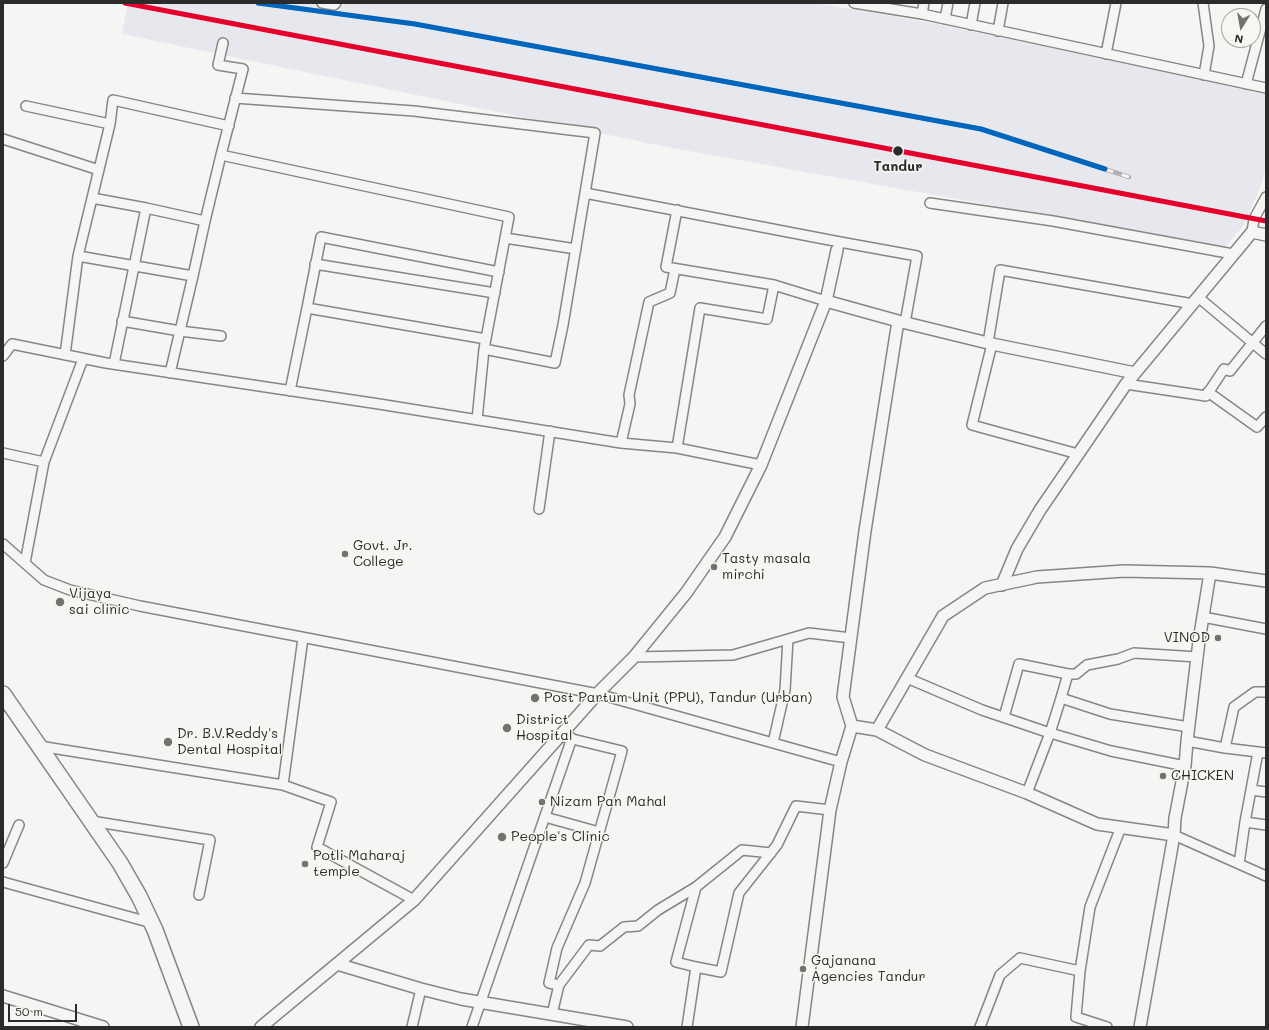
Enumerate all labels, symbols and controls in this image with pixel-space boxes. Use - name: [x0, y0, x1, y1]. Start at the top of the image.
- north arrow: [1221, 8, 1261, 48]
- text: N: [1233, 31, 1244, 47]
- marker: Tandur: [891, 144, 905, 158]
- place label: Tandur: [873, 159, 923, 175]
- place label: Govt. Jr. College: [353, 538, 413, 570]
- marker: Govt. Jr. College: [340, 549, 350, 559]
- place label: Tasty masala mirchi: [722, 551, 811, 584]
- marker: Tasty masala mirchi: [709, 562, 719, 572]
- place label: Vijaya sai clinic: [69, 586, 130, 618]
- marker: Vijaya sai clinic: [54, 596, 66, 608]
- place label: VINOD: [1164, 630, 1210, 646]
- marker: VINOD: [1213, 633, 1223, 643]
- place label: Post Partum Unit (PPU), Tandur (Urban): [544, 690, 812, 706]
- marker: Post Partum Unit (PPU), Tandur (Urban): [529, 692, 541, 704]
- place label: District Hospital: [516, 712, 572, 744]
- marker: District Hospital: [501, 722, 513, 734]
- place label: Dr. B.V.Reddy's Dental Hospital: [177, 726, 282, 758]
- marker: Dr. B.V.Reddy's Dental Hospital: [162, 736, 174, 748]
- place label: CHICKEN: [1171, 768, 1234, 784]
- marker: CHICKEN: [1158, 771, 1168, 781]
- place label: Nizam Pan Mahal: [550, 794, 666, 810]
- marker: Nizam Pan Mahal: [537, 797, 547, 807]
- place label: People's Clinic: [511, 829, 610, 845]
- marker: People's Clinic: [496, 831, 508, 843]
- place label: Potli Maharaj temple: [313, 848, 405, 880]
- marker: Potli Maharaj temple: [300, 859, 310, 869]
- place label: Gajanana Agencies Tandur: [811, 953, 926, 986]
- marker: Gajanana Agencies Tandur: [798, 964, 808, 974]
- scale bar: [10, 996, 79, 1022]
- text: 50 m: [15, 1003, 43, 1019]

